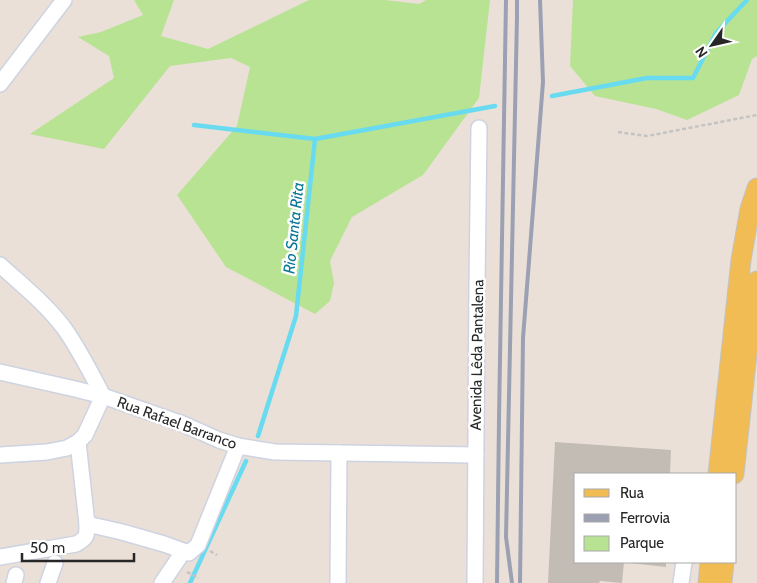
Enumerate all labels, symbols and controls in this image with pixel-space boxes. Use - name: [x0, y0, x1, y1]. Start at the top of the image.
- north arrow: [687, 20, 737, 70]
- text: N: [691, 43, 711, 61]
- water label: Rio Santa Rita: [279, 181, 308, 275]
- street label: Avenida Lêda Pantalena: [467, 279, 487, 431]
- street label: Rua Rafael Barranco: [115, 393, 239, 453]
- legend: [574, 473, 737, 563]
- text: Rua: [620, 484, 645, 502]
- text: Ferrovia: [620, 509, 671, 527]
- scale bar: [22, 530, 135, 562]
- text: Parque: [620, 534, 664, 552]
- text: 50 m: [30, 539, 65, 557]

